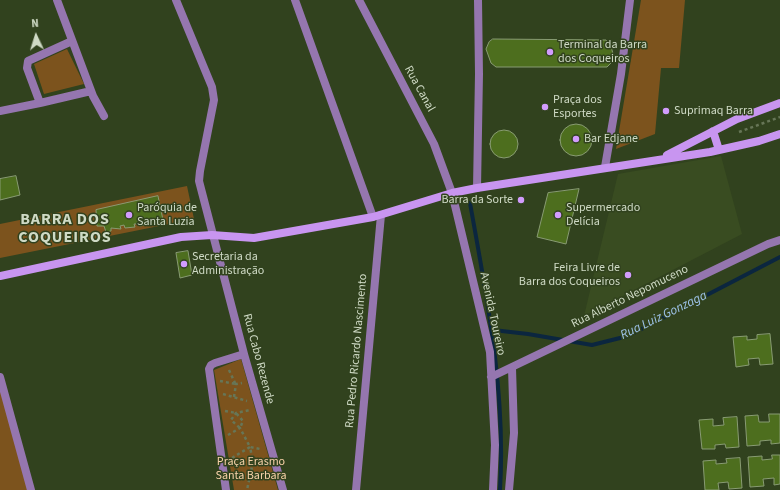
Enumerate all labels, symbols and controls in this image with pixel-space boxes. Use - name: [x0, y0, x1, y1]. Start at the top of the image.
- north arrow: [16, 16, 56, 56]
- text: N: [31, 16, 39, 31]
- place label: Terminal da Barra dos Coqueiros: [558, 38, 647, 66]
- marker: Terminal da Barra dos Coqueiros: [545, 47, 555, 57]
- street label: Rua Canal: [400, 63, 438, 115]
- place label: Praça dos Esportes: [553, 93, 602, 121]
- marker: Praça dos Esportes: [540, 102, 550, 112]
- place label: Suprimaq Barra: [674, 104, 753, 118]
- marker: Suprimaq Barra: [661, 106, 671, 116]
- place label: Bar Edjane: [584, 132, 638, 146]
- marker: Bar Edjane: [571, 134, 581, 144]
- place label: Barra da Sorte: [441, 193, 513, 207]
- marker: Barra da Sorte: [516, 195, 526, 205]
- place label: Paróquia de Santa Luzia: [137, 201, 197, 229]
- place label: Supermercado Delícia: [566, 201, 640, 229]
- district label: BARRA DOS COQUEIROS: [18, 210, 112, 248]
- marker: Paróquia de Santa Luzia: [124, 210, 134, 220]
- marker: Supermercado Delícia: [553, 210, 563, 220]
- place label: Secretaria da Administração: [192, 250, 264, 278]
- marker: Secretaria da Administração: [179, 259, 189, 269]
- place label: Feira Livre de Barra dos Coqueiros: [519, 261, 620, 289]
- street label: Rua Alberto Nepomuceno: [569, 262, 691, 332]
- marker: Feira Livre de Barra dos Coqueiros: [623, 270, 633, 280]
- street label: Avenida Toureiro: [476, 271, 508, 357]
- street label: Rua Pedro Ricardo Nascimento: [343, 273, 371, 429]
- water label: Rua Luiz Gonzaga: [618, 288, 710, 344]
- street label: Rua Cabo Rezende: [239, 312, 277, 406]
- park label: Praça Erasmo Santa Barbara: [216, 455, 286, 483]

